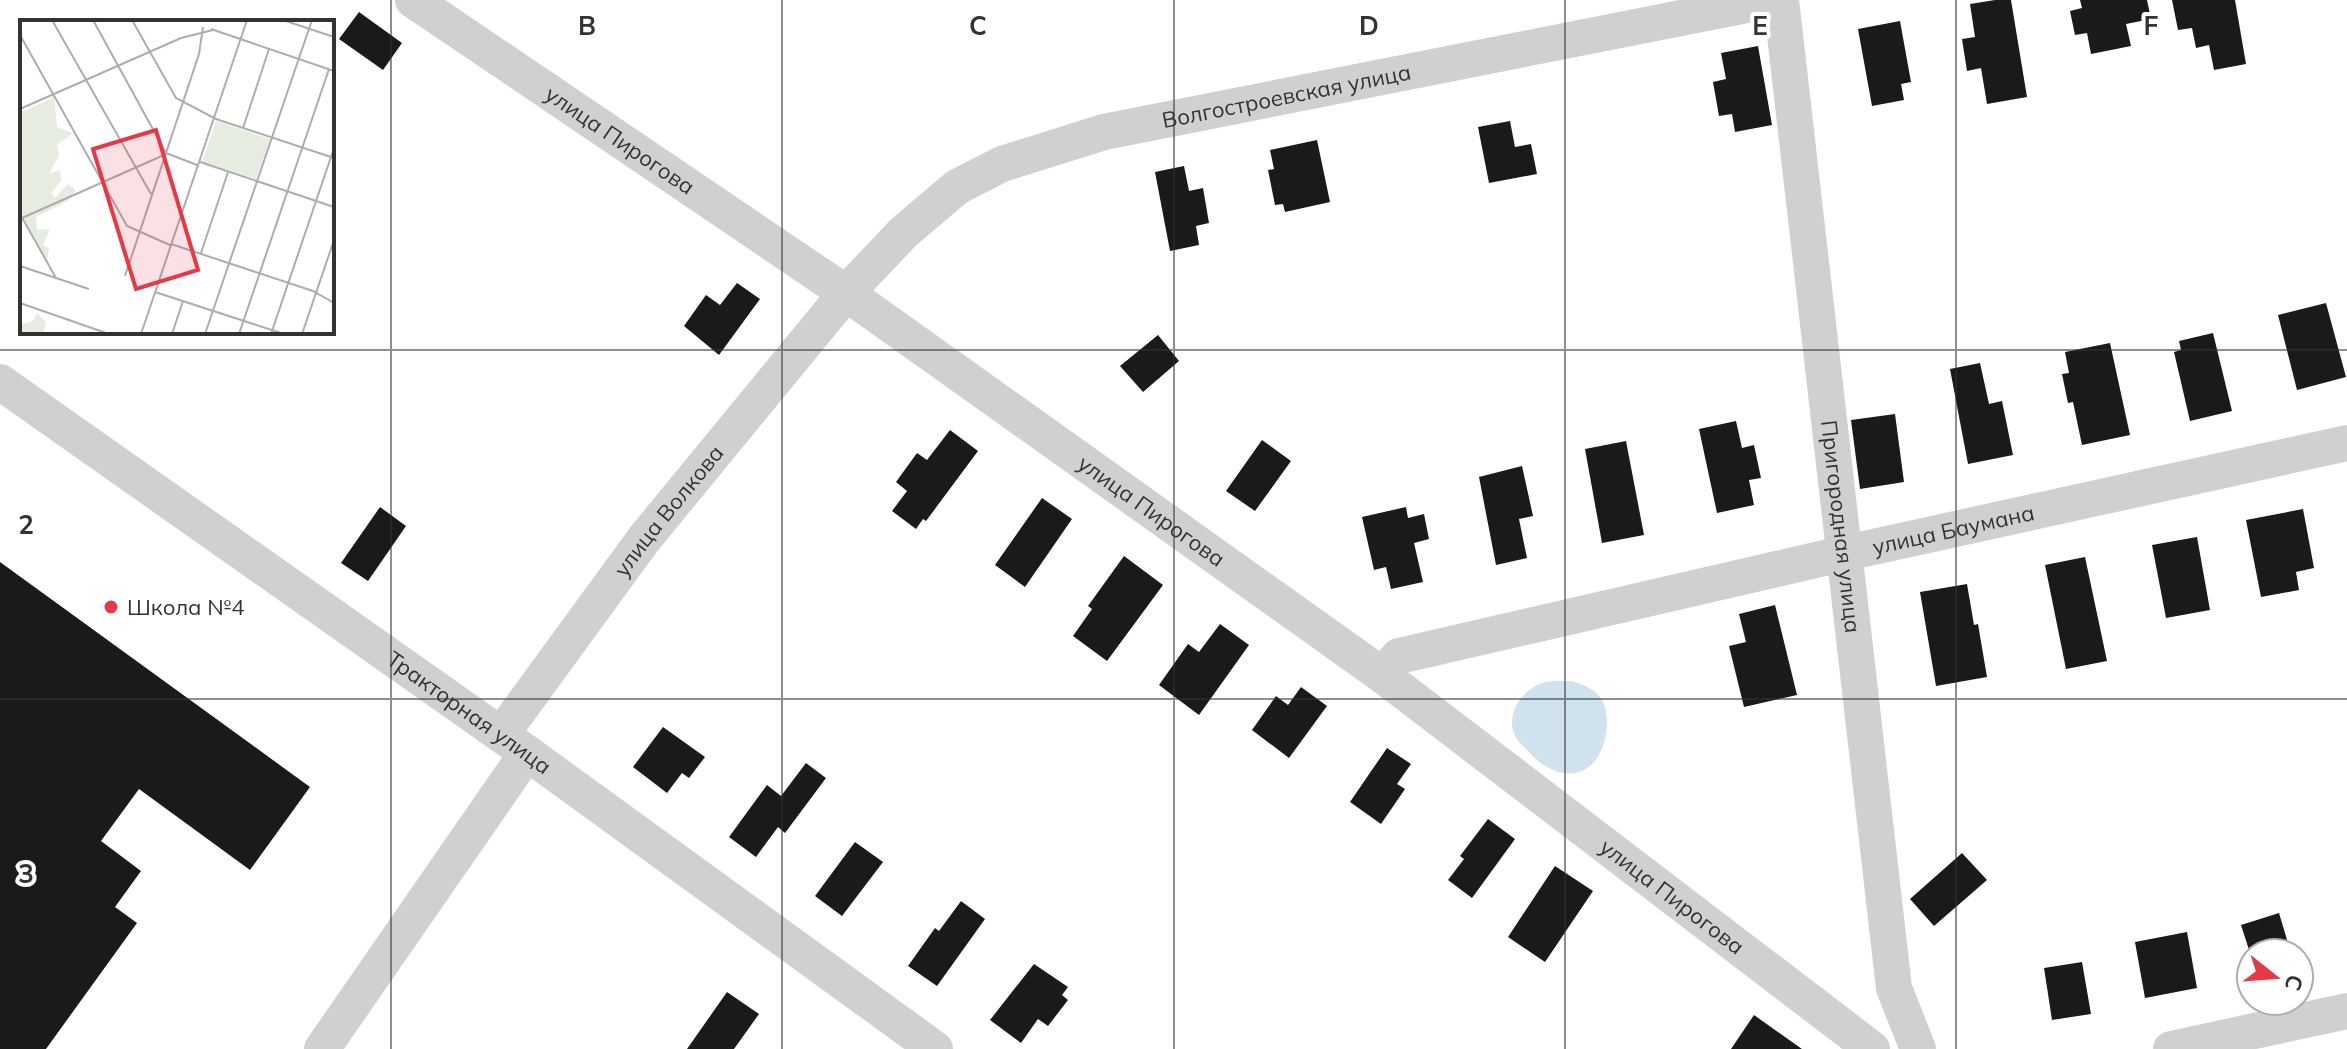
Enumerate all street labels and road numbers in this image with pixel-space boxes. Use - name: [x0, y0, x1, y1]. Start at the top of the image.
- street label: Волгостроевская улица: [1159, 58, 1413, 134]
- street label: улица Пирогова: [540, 80, 700, 201]
- street label: Пригородная улица: [1815, 419, 1867, 635]
- street label: улица Волкова: [607, 439, 730, 582]
- street label: улица Пирогова: [1072, 449, 1231, 573]
- street label: улица Баумана: [1870, 498, 2037, 561]
- street label: Тракторная улица: [382, 645, 557, 780]
- street label: улица Пирогова: [1594, 832, 1750, 960]

